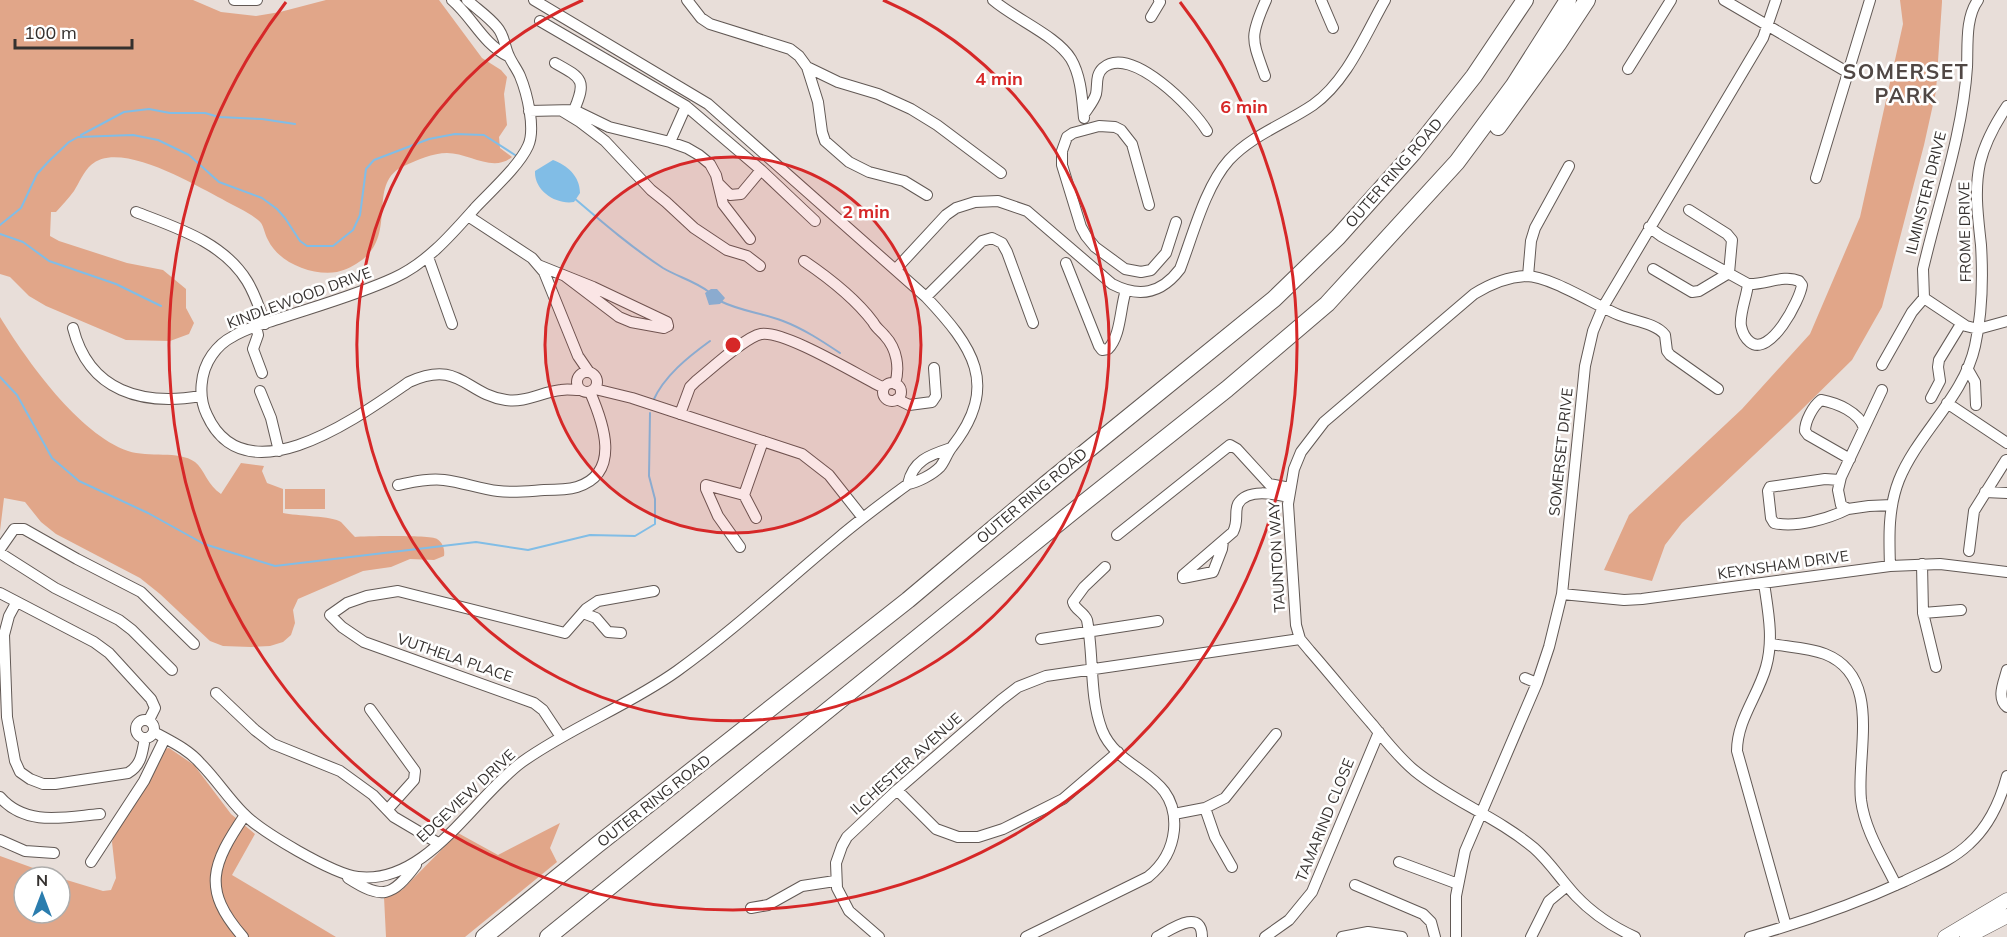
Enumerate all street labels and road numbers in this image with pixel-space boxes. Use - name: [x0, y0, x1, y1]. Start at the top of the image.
- street label: OUTER RING ROAD: [1341, 114, 1446, 231]
- street label: ILMINSTER DRIVE: [1901, 129, 1950, 256]
- street label: FROME DRIVE: [1954, 181, 1975, 283]
- street label: KINDLEWOOD DRIVE: [224, 263, 374, 332]
- street label: SOMERSET DRIVE: [1544, 387, 1577, 517]
- street label: OUTER RING ROAD: [972, 444, 1091, 548]
- street label: TAUNTON WAY: [1264, 500, 1289, 613]
- street label: KEYNSHAM DRIVE: [1716, 546, 1850, 583]
- street label: VUTHELA PLACE: [395, 629, 516, 686]
- street label: ILCHESTER AVENUE: [846, 708, 966, 819]
- street label: EDGEVIEW DRIVE: [412, 745, 519, 846]
- street label: OUTER RING ROAD: [593, 750, 714, 851]
- street label: TAMARIND CLOSE: [1291, 755, 1358, 884]

